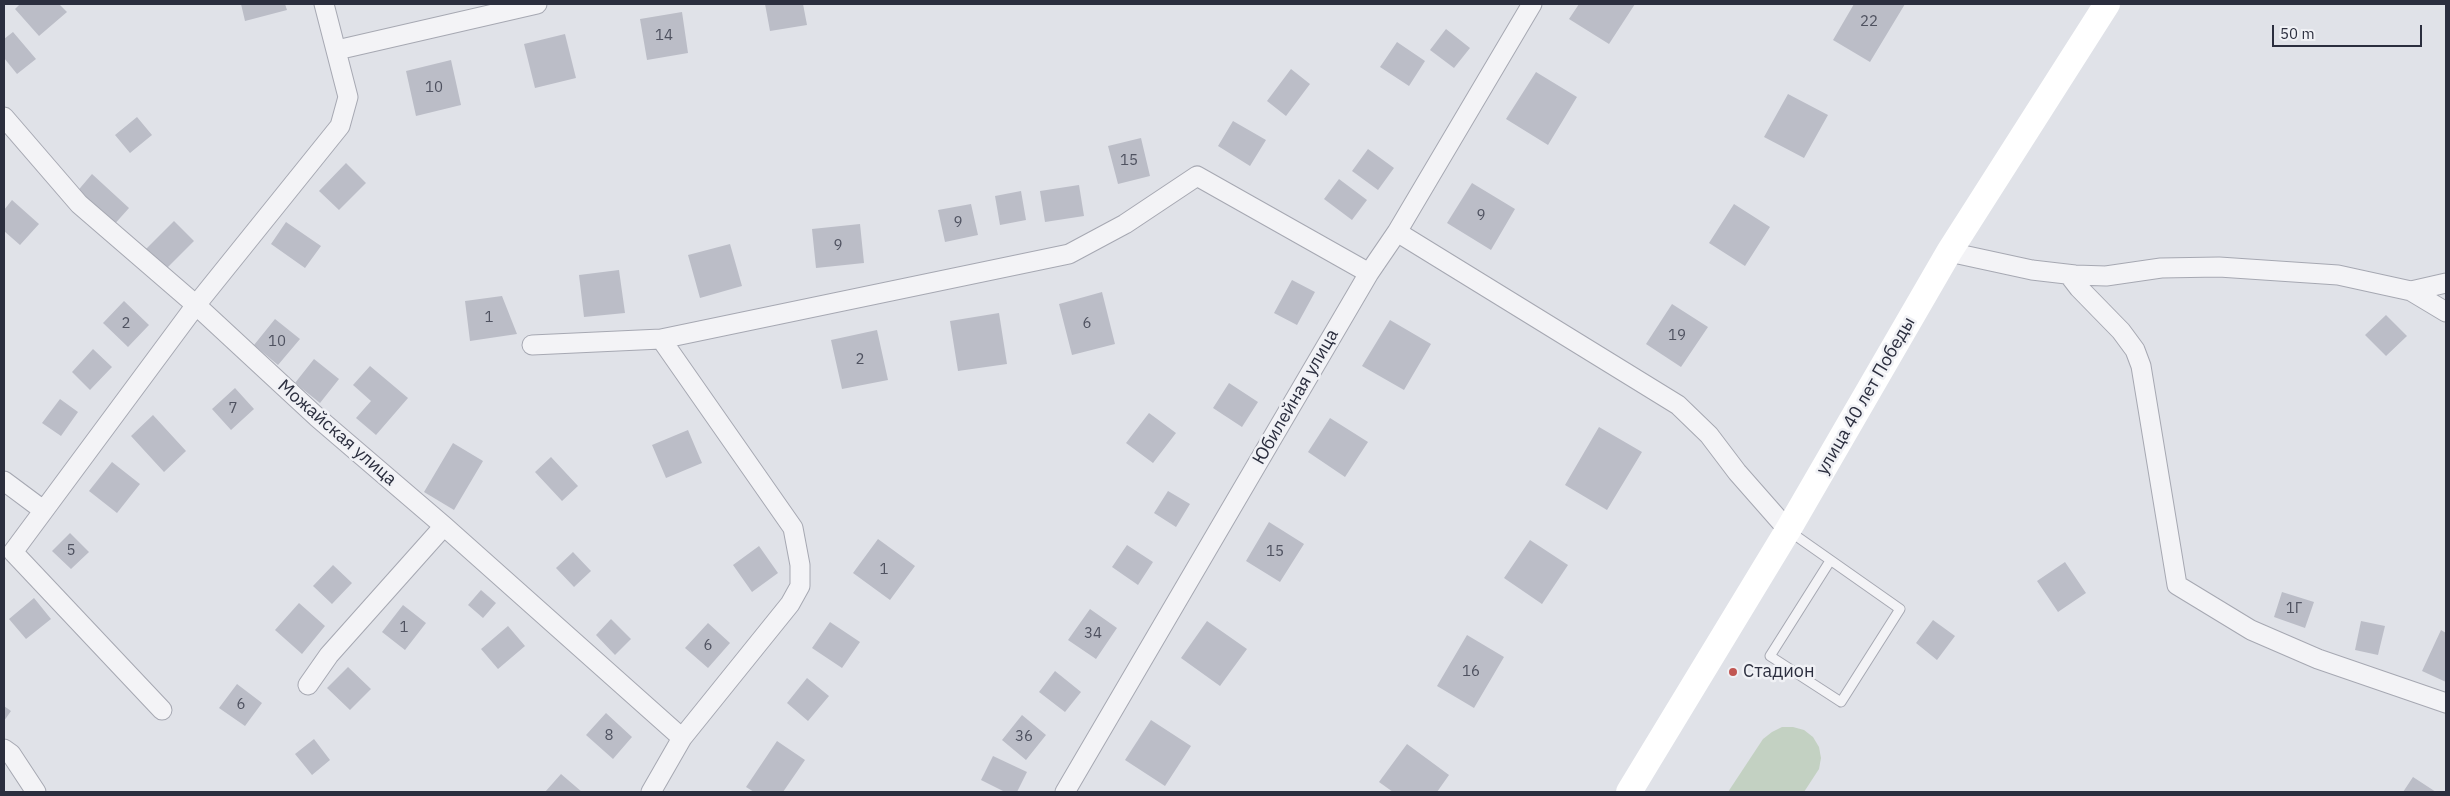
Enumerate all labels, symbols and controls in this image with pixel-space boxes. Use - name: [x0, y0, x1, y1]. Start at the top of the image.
- house number: 22: [1860, 13, 1878, 31]
- scale bar: [2275, 15, 2425, 47]
- text: 50 m: [2280, 24, 2315, 43]
- house number: 14: [655, 27, 673, 45]
- house number: 10: [425, 79, 443, 97]
- house number: 15: [1120, 152, 1138, 170]
- house number: 9: [1477, 207, 1485, 225]
- house number: 9: [954, 214, 962, 232]
- house number: 9: [834, 237, 842, 255]
- house number: 1: [485, 309, 493, 327]
- street label: улица 40 лет Победы: [1812, 313, 1920, 479]
- house number: 2: [122, 315, 130, 333]
- house number: 6: [1083, 315, 1091, 333]
- street label: Юбилейная улица: [1249, 326, 1343, 468]
- house number: 19: [1668, 327, 1686, 345]
- house number: 10: [268, 333, 286, 351]
- house number: 2: [856, 351, 864, 369]
- street label: Можайская улица: [273, 376, 401, 490]
- house number: 7: [229, 400, 237, 418]
- house number: 5: [67, 542, 75, 560]
- house number: 15: [1266, 543, 1284, 561]
- house number: 1: [880, 561, 888, 579]
- house number: 1Г: [2286, 600, 2302, 618]
- house number: 1: [400, 619, 408, 637]
- house number: 34: [1084, 625, 1102, 643]
- house number: 6: [704, 637, 712, 655]
- place label: Стадион: [1743, 661, 1814, 683]
- house number: 16: [1462, 663, 1480, 681]
- marker: Стадион: [1727, 666, 1739, 678]
- house number: 6: [237, 696, 245, 714]
- house number: 8: [605, 727, 613, 745]
- house number: 36: [1015, 728, 1033, 746]

